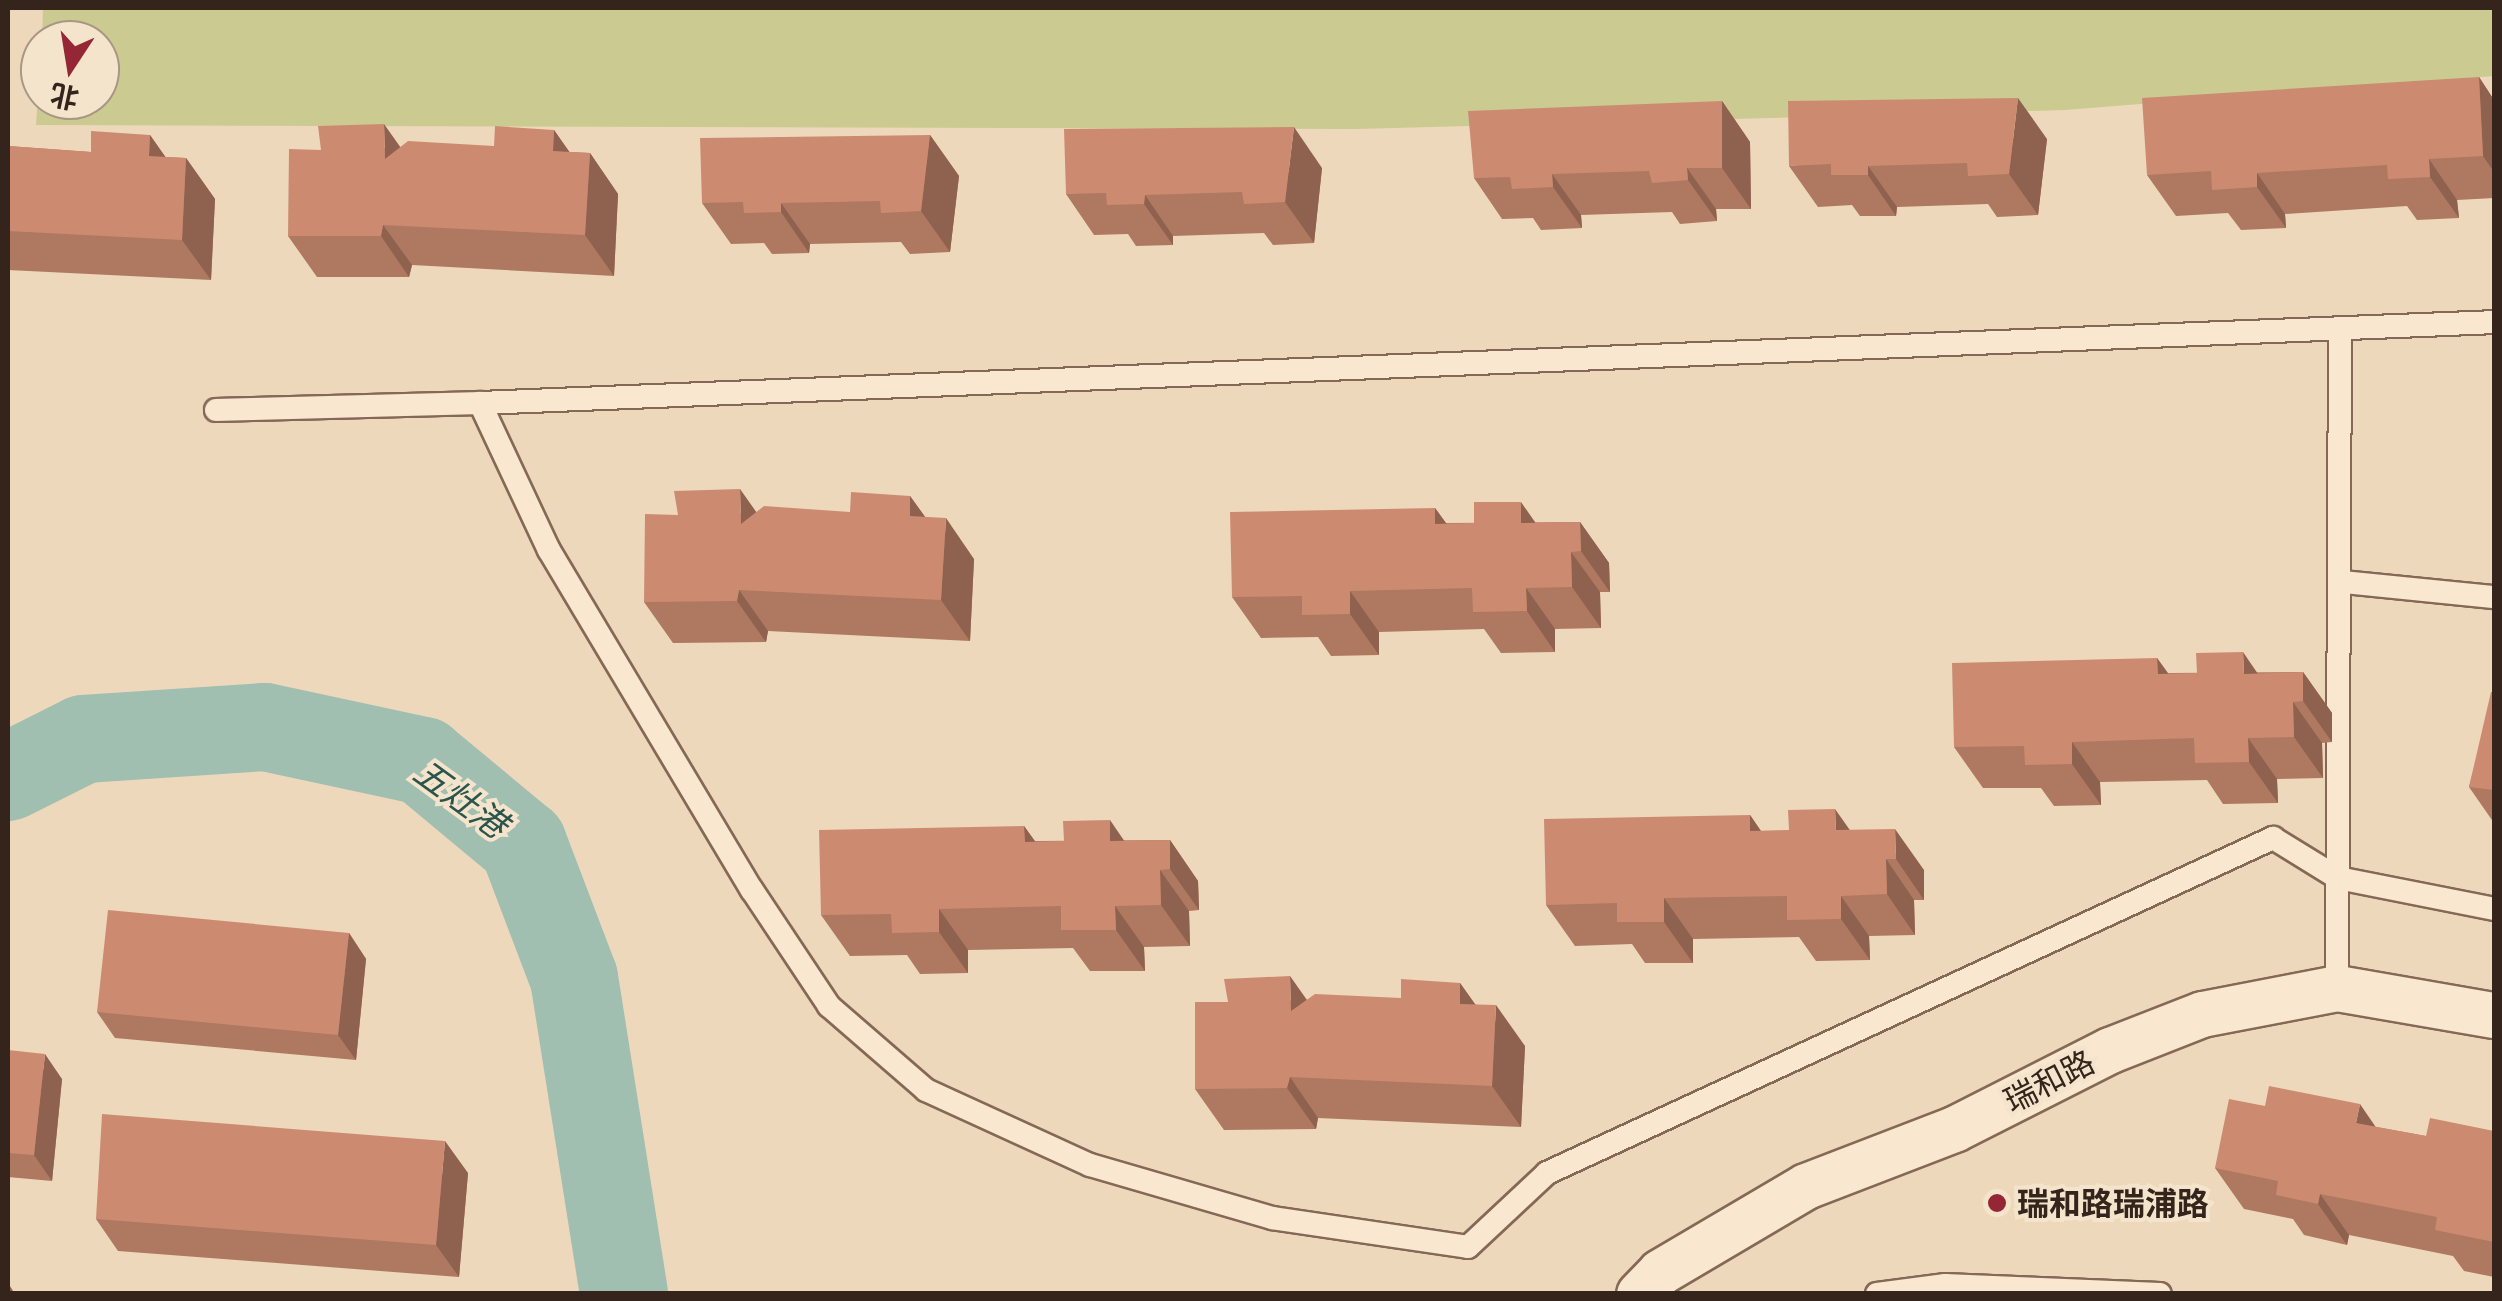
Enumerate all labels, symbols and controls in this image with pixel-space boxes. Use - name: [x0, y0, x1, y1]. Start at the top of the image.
- north arrow: [20, 20, 120, 120]
- text: 北: [47, 76, 82, 119]
- water label: 五灶港: [406, 750, 516, 846]
- street label: 瑞和路: [1998, 1042, 2100, 1120]
- place label: 瑞和路瑞浦路: [2017, 1184, 2209, 1222]
- marker: 瑞和路瑞浦路: [1986, 1192, 2008, 1214]

